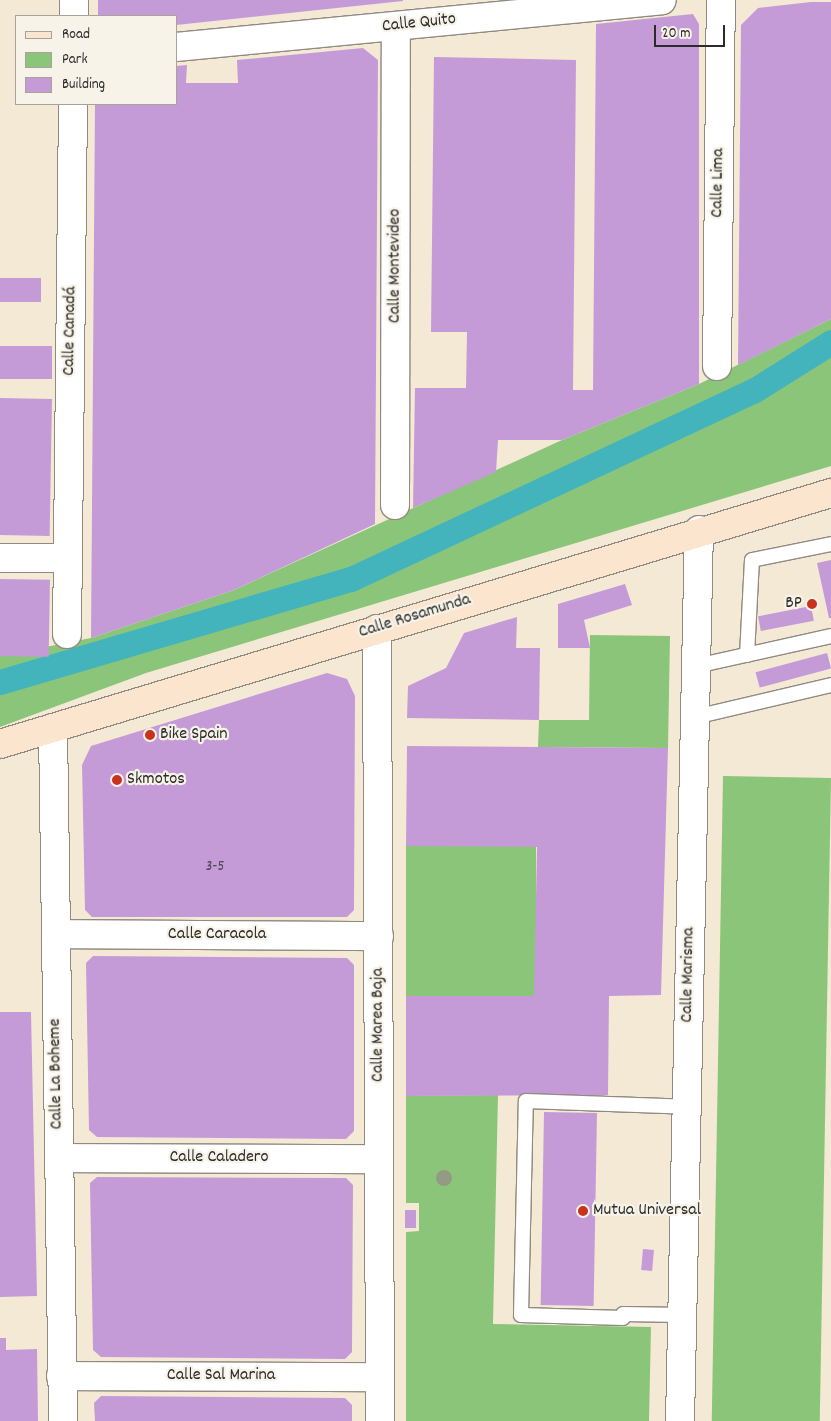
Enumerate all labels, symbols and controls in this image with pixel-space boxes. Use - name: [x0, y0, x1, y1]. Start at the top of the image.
- street label: Calle Quito: [381, 9, 457, 39]
- legend: [15, 15, 178, 105]
- scale bar: [656, 15, 727, 47]
- text: 20 m: [662, 23, 690, 45]
- text: Road: [62, 24, 90, 46]
- text: Park: [62, 49, 88, 71]
- text: Building: [62, 74, 105, 96]
- street label: Calle Lima: [708, 148, 730, 218]
- street label: Calle Montevideo: [385, 209, 407, 323]
- street label: Calle Canadá: [59, 286, 83, 376]
- street label: Calle Rosamunda: [356, 590, 474, 644]
- place label: BP: [785, 593, 802, 615]
- marker: BP: [806, 598, 818, 610]
- place label: Bike Spain: [160, 724, 228, 746]
- marker: Bike Spain: [144, 729, 156, 741]
- place label: Skmotos: [127, 769, 185, 791]
- marker: Skmotos: [111, 774, 123, 786]
- house number: 3-5: [206, 859, 224, 877]
- street label: Calle Caracola: [168, 924, 266, 946]
- street label: Calle Marisma: [677, 927, 701, 1023]
- street label: Calle Marea Baja: [368, 968, 390, 1082]
- street label: Calle La Boheme: [45, 1018, 69, 1130]
- street label: Calle Caladero: [169, 1147, 269, 1169]
- place label: Mutua Universal: [593, 1200, 701, 1222]
- marker: Mutua Universal: [577, 1205, 589, 1217]
- street label: Calle Sal Marina: [167, 1365, 275, 1387]

